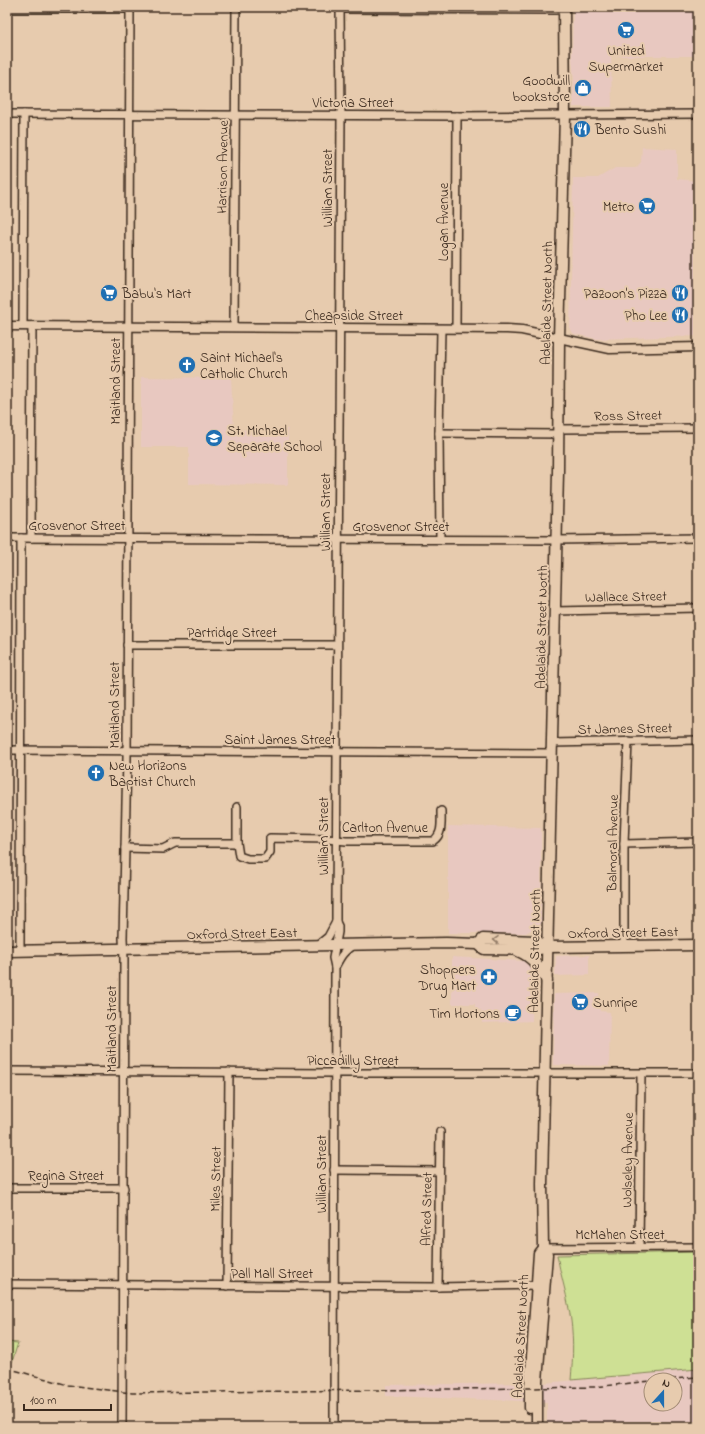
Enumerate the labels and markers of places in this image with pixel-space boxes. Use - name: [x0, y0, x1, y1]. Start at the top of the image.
- supermarket icon: United Supermarket: [616, 20, 636, 40]
- place label: United Supermarket: [588, 41, 664, 78]
- place label: Goodwill bookstore: [513, 71, 571, 108]
- shop icon: Goodwill bookstore: [573, 78, 593, 98]
- restaurant icon: Bento Sushi: [572, 119, 592, 139]
- place label: Bento Sushi: [594, 120, 666, 141]
- supermarket icon: Metro: [637, 196, 657, 216]
- place label: Metro: [603, 197, 634, 218]
- supermarket icon: Babu's Mart: [99, 283, 119, 303]
- restaurant icon: Pazoon's Pizza: [670, 283, 690, 303]
- place label: Babu's Mart: [121, 284, 192, 305]
- place label: Pazoon's Pizza: [584, 284, 667, 305]
- restaurant icon: Pho Lee: [670, 305, 690, 325]
- place label: Pho Lee: [625, 306, 668, 327]
- place label: Saint Michael's Catholic Church: [200, 348, 288, 385]
- church icon: Saint Michael's Catholic Church: [177, 355, 197, 375]
- place label: St. Michael Separate School: [227, 421, 322, 458]
- school or university icon: St. Michael Separate School: [204, 428, 224, 448]
- place label: New Horizons Baptist Church: [108, 756, 196, 793]
- church icon: New Horizons Baptist Church: [86, 763, 106, 783]
- place label: Shoppers Drug Mart: [418, 960, 476, 998]
- pharmacy icon: Shoppers Drug Mart: [479, 967, 499, 987]
- supermarket icon: Sunripe: [570, 992, 590, 1012]
- place label: Sunripe: [593, 993, 638, 1014]
- cafe icon: Tim Hortons: [503, 1003, 523, 1023]
- place label: Tim Hortons: [429, 1004, 500, 1025]

